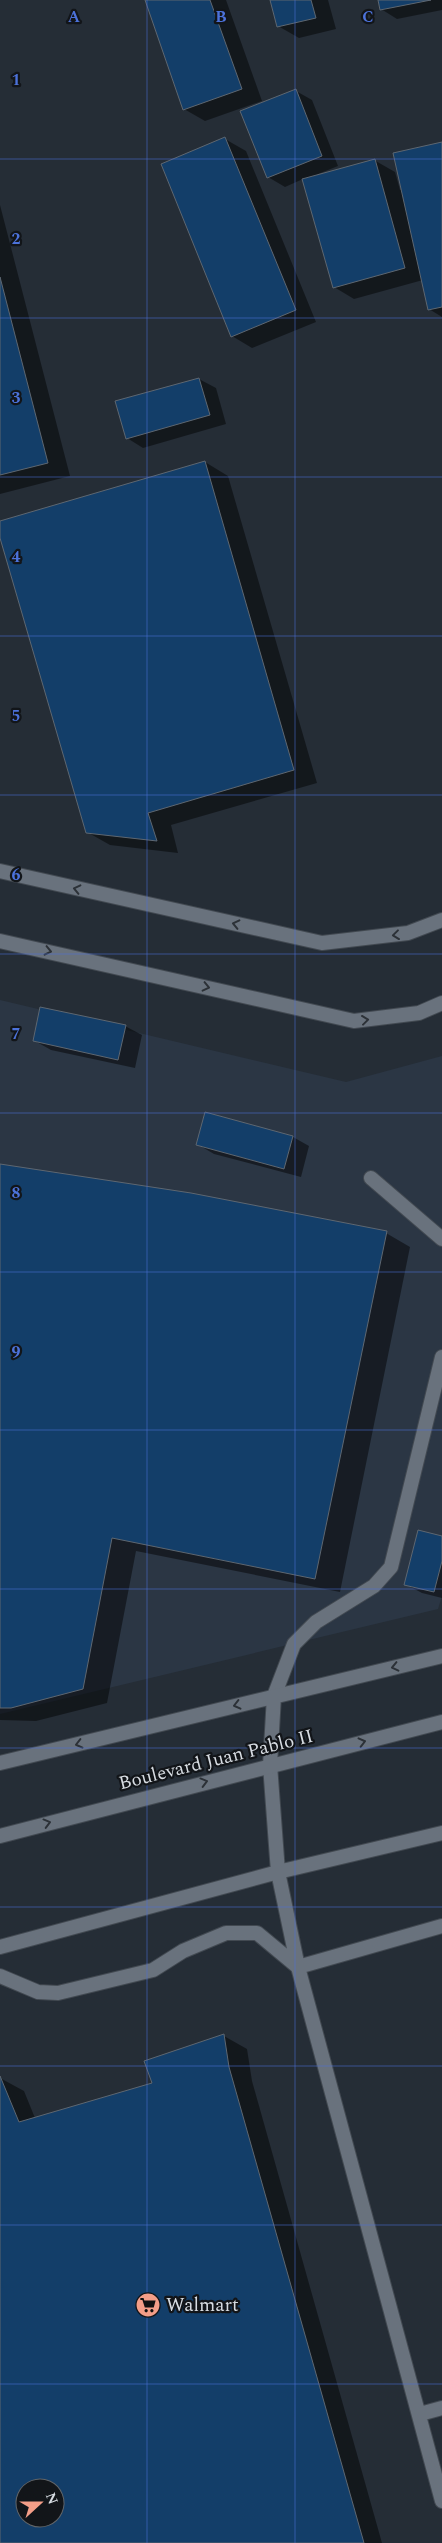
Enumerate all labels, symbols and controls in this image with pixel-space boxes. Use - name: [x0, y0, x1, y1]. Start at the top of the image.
- text: A: [68, 5, 81, 29]
- text: B: [215, 5, 227, 29]
- text: C: [362, 5, 374, 29]
- text: 1: [12, 68, 20, 92]
- text: 2: [12, 227, 21, 251]
- text: 3: [12, 386, 21, 410]
- text: 4: [12, 545, 21, 569]
- text: 5: [12, 704, 20, 728]
- text: 6: [12, 863, 21, 887]
- one-way arrow: [73, 884, 82, 895]
- one-way arrow: [232, 919, 240, 930]
- one-way arrow: [392, 929, 400, 940]
- one-way arrow: [43, 946, 52, 956]
- one-way arrow: [202, 981, 210, 992]
- one-way arrow: [361, 1015, 369, 1026]
- text: 7: [12, 1022, 21, 1046]
- text: 8: [12, 1181, 21, 1205]
- text: 9: [12, 1340, 21, 1364]
- one-way arrow: [390, 1661, 399, 1672]
- one-way arrow: [232, 1699, 241, 1710]
- street label: Boulevard Juan Pablo II: [116, 1722, 316, 1798]
- one-way arrow: [357, 1737, 366, 1748]
- one-way arrow: [74, 1738, 83, 1749]
- one-way arrow: [200, 1777, 209, 1788]
- one-way arrow: [43, 1819, 51, 1829]
- place label: Walmart: [166, 2291, 239, 2320]
- supermarket icon: Walmart: [135, 2292, 161, 2318]
- north arrow: [15, 2478, 65, 2528]
- text: N: [40, 2489, 64, 2508]

